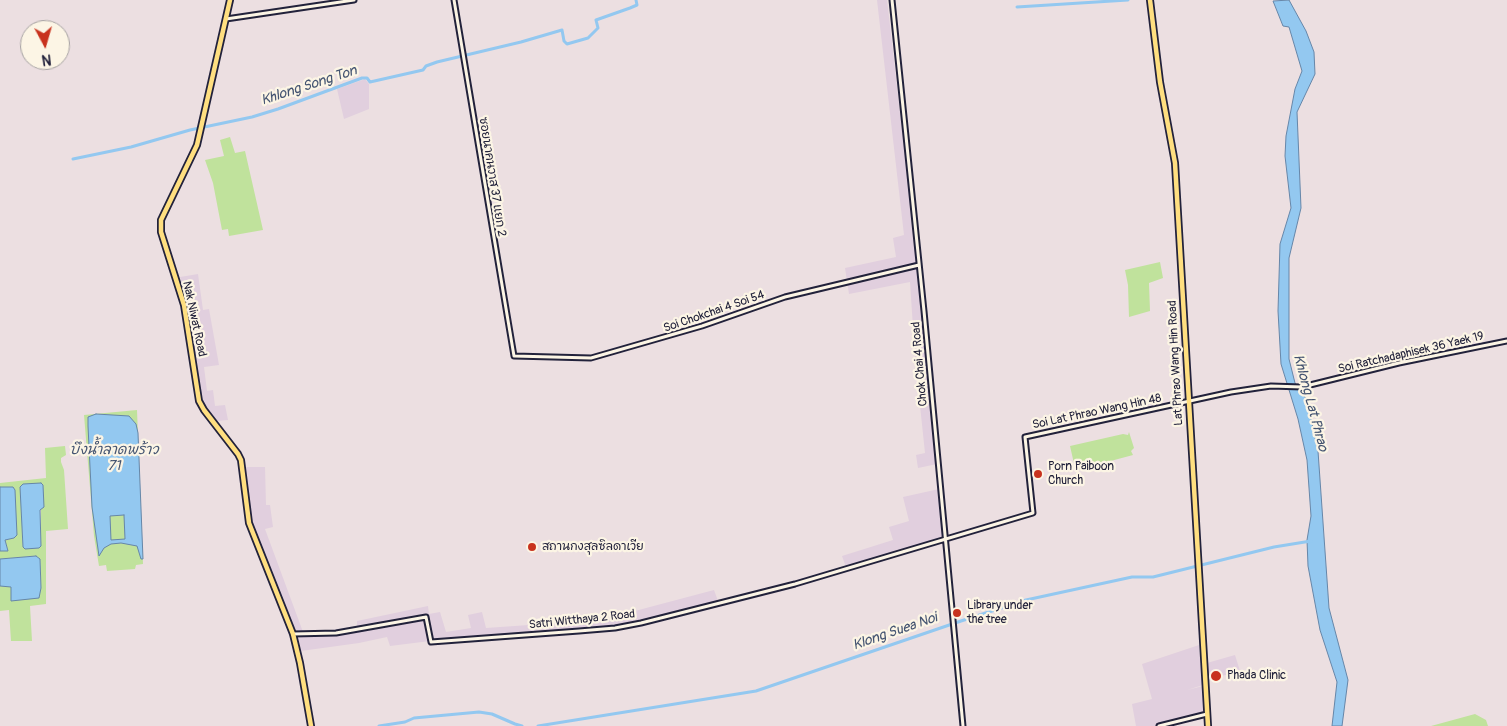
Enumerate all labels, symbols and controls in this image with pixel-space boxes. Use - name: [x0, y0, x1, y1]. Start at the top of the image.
- north arrow: [20, 20, 70, 70]
- text: N: [41, 50, 52, 68]
- water label: Khlong Song Ton: [259, 63, 359, 109]
- street label: ซอยนาคนวาส 37 แยก 2: [475, 116, 509, 238]
- street label: Nak Niwat Road: [179, 280, 209, 358]
- street label: Soi Chokchai 4 Soi 54: [662, 288, 766, 336]
- street label: Lat Phrao Wang Hin Road: [1166, 300, 1186, 426]
- street label: Chok Chai 4 Road: [909, 321, 931, 407]
- street label: Soi Ratchadaphisek 36 Yaek 19: [1337, 329, 1485, 377]
- water label: Khlong Lat Phrao: [1289, 353, 1331, 453]
- street label: Soi Lat Phrao Wang Hin 48: [1031, 391, 1163, 433]
- water label: บึงน้ำลาดพร้าว 71: [70, 442, 158, 474]
- place label: Porn Paiboon Church: [1048, 460, 1114, 488]
- marker: Porn Paiboon Church: [1032, 468, 1044, 480]
- place label: สถานกงสุลซิลดาเวีย: [542, 540, 644, 554]
- marker: สถานกงสุลซิลดาเวีย: [526, 541, 538, 553]
- place label: Library under the tree: [967, 599, 1033, 627]
- street label: Satri Witthaya 2 Road: [528, 607, 636, 633]
- marker: Library under the tree: [951, 607, 963, 619]
- water label: Klong Suea Noi: [851, 610, 939, 654]
- marker: Phada Clinic: [1209, 669, 1223, 683]
- place label: Phada Clinic: [1227, 669, 1286, 683]

